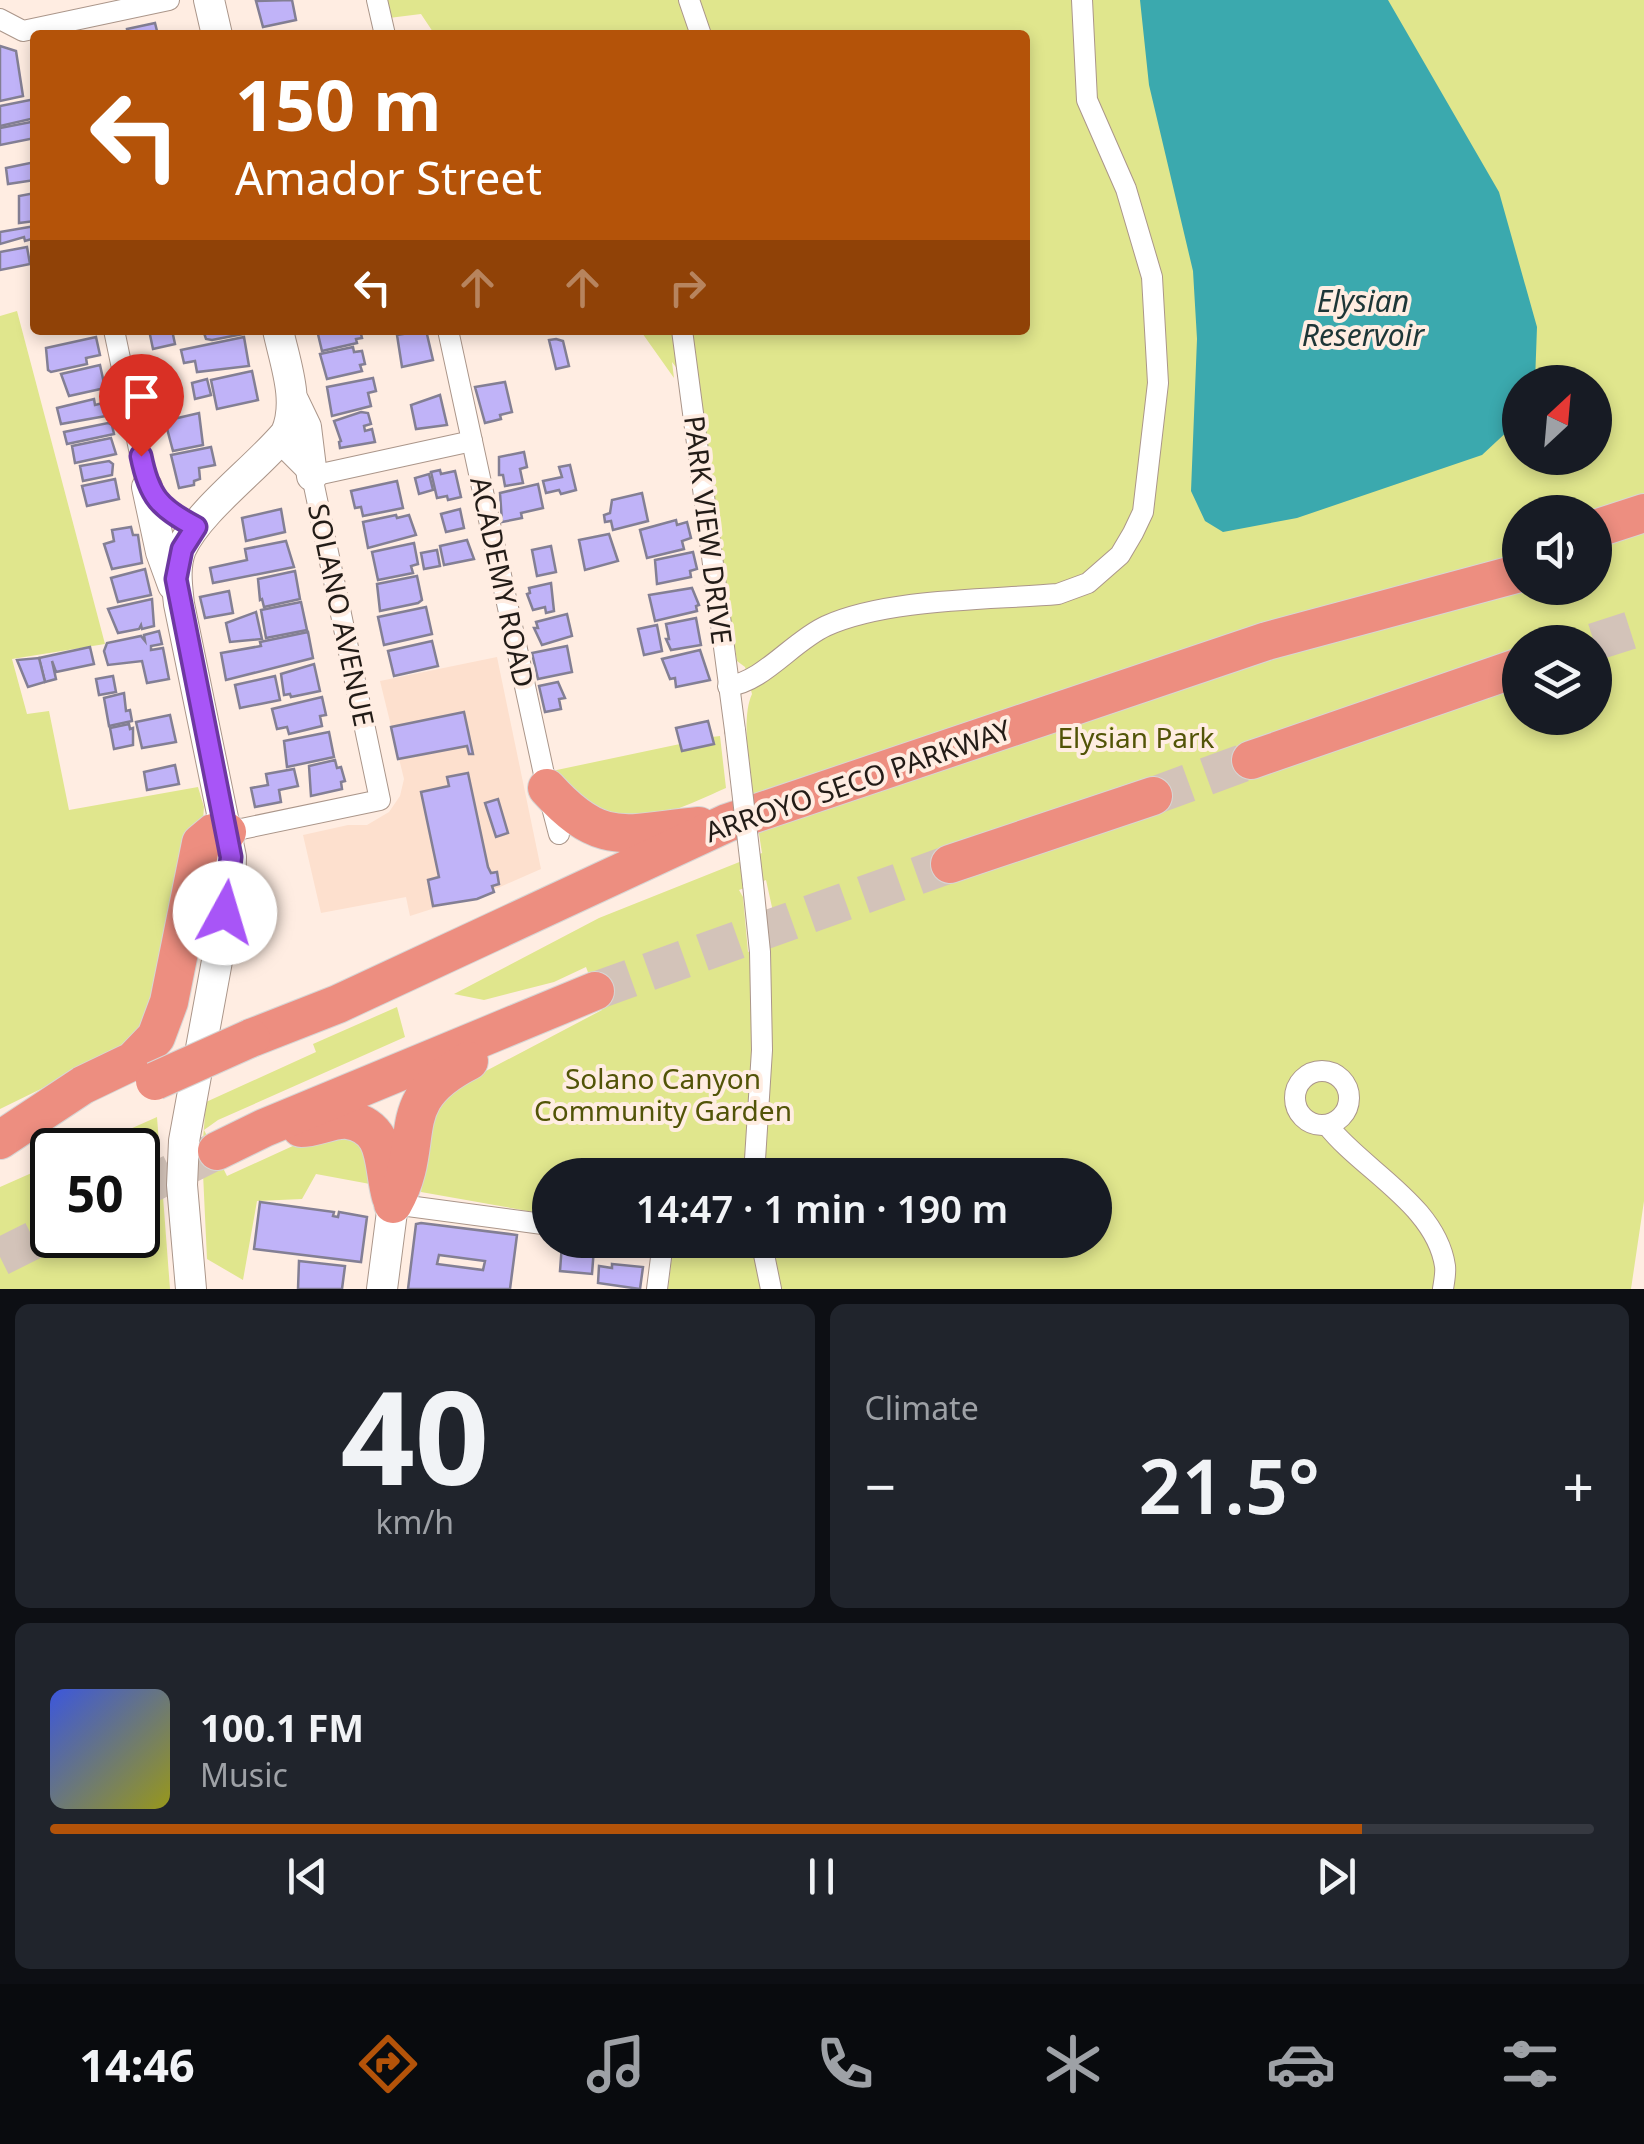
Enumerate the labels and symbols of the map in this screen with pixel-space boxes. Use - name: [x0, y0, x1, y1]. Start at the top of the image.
- water label: Elysian Reservoir: [1302, 280, 1425, 355]
- pin: [99, 354, 184, 457]
- north arrow: [1502, 365, 1612, 475]
- street label: PARK VIEW DRIVE: [676, 413, 742, 647]
- street label: ACADEMY ROAD: [462, 473, 544, 691]
- street label: SOLANO AVENUE: [300, 500, 384, 730]
- street label: ARROYO SECO PARKWAY: [700, 710, 1016, 850]
- park label: Elysian Park: [1057, 718, 1215, 756]
- position arrow: [173, 861, 277, 965]
- park label: Solano Canyon Community Garden: [534, 1059, 792, 1129]
- speed limit sign: 50: [30, 1128, 160, 1258]

